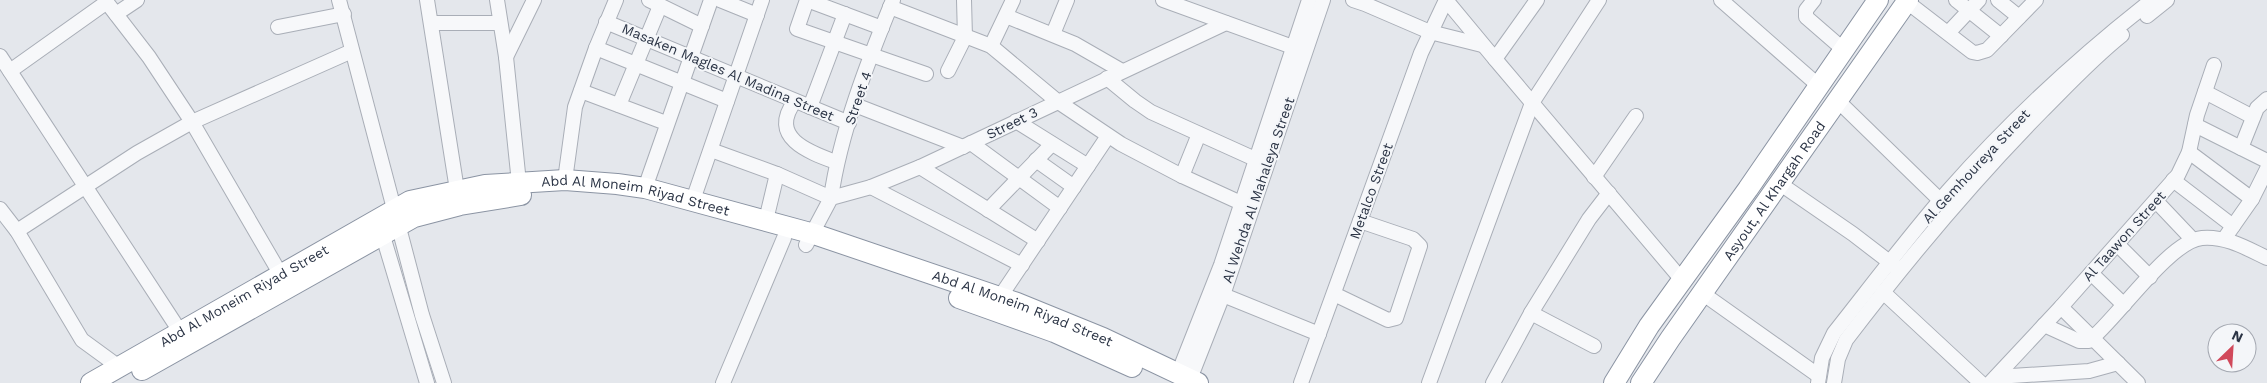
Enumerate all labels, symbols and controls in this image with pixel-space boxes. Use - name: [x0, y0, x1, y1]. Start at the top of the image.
- street label: Masaken Magles Al Madina Street: [620, 20, 837, 124]
- street label: Street 4: [841, 69, 875, 127]
- street label: Al Wehda Al Mahaleya Street: [1219, 95, 1297, 285]
- street label: Street 3: [984, 104, 1040, 142]
- street label: Al Gemhoureya Street: [1919, 106, 2033, 226]
- street label: Asyout, Al Khargah Road: [1720, 118, 1829, 263]
- street label: Metalco Street: [1346, 141, 1396, 241]
- street label: Abd Al Moneim Riyad Street: [541, 172, 731, 219]
- street label: Al Taawon Street: [2079, 188, 2169, 284]
- street label: Abd Al Moneim Riyad Street: [157, 241, 331, 350]
- street label: Abd Al Moneim Riyad Street: [930, 267, 1115, 349]
- north arrow: [2207, 323, 2257, 373]
- text: N: [2229, 327, 2246, 346]

